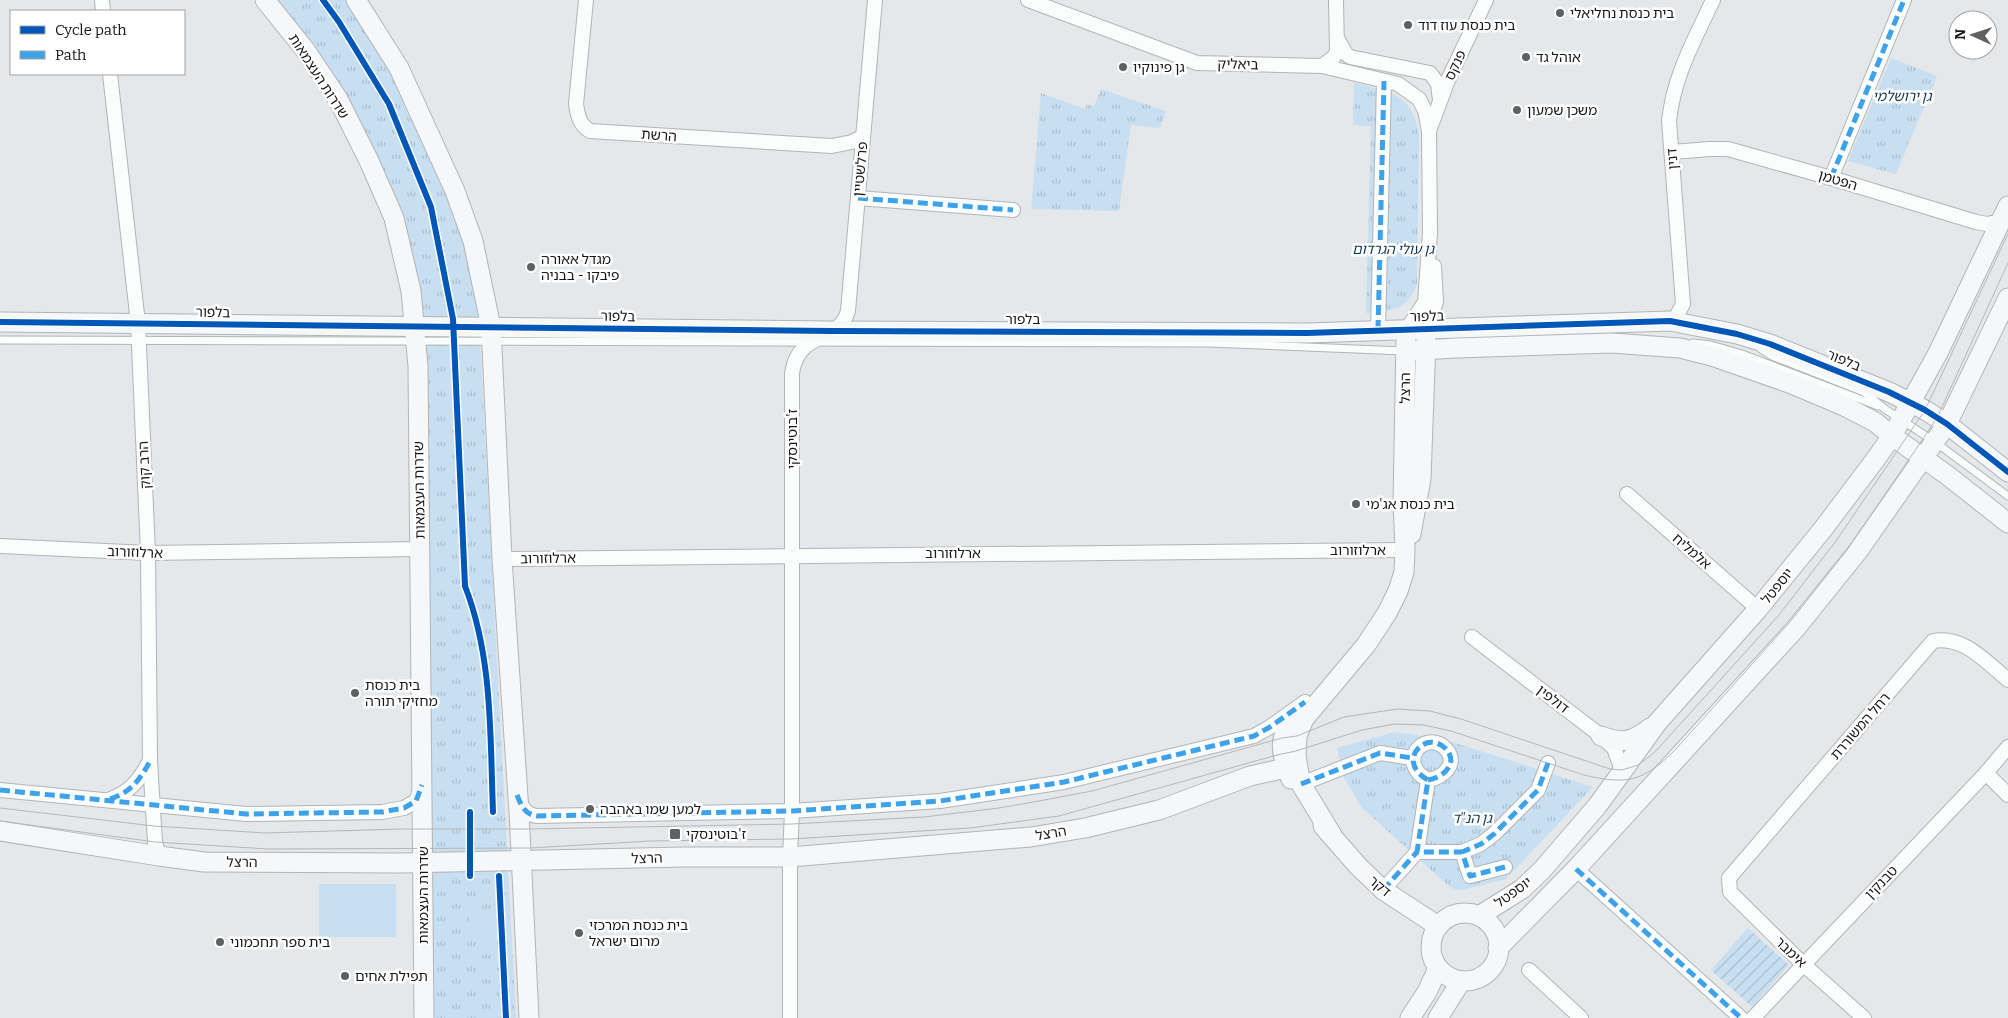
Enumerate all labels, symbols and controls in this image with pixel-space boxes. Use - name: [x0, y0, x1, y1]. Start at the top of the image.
- place label: בית כנסת נחליאלי: [1570, 5, 1674, 22]
- marker: בית כנסת נחליאלי: [1554, 7, 1566, 19]
- legend: [10, 10, 185, 75]
- north arrow: [1948, 10, 1998, 60]
- place label: בית כנסת עוז דוד: [1418, 17, 1515, 34]
- marker: בית כנסת עוז דוד: [1402, 19, 1414, 31]
- text: Cycle path: [55, 21, 127, 39]
- text: N: [1952, 28, 1969, 40]
- street label: שדרות העצמאות: [285, 31, 352, 122]
- text: Path: [55, 46, 87, 64]
- street label: פנקס: [1441, 47, 1470, 83]
- place label: אוהל גד: [1536, 49, 1581, 66]
- marker: אוהל גד: [1520, 51, 1532, 63]
- street label: ביאליק: [1217, 56, 1259, 73]
- place label: גן פינוקיו: [1133, 59, 1185, 76]
- marker: גן פינוקיו: [1117, 61, 1129, 73]
- park label: גן ירושלמי: [1873, 88, 1933, 105]
- place label: משכן שמעון: [1527, 102, 1597, 119]
- marker: משכן שמעון: [1511, 104, 1523, 116]
- street label: הרשת: [640, 126, 677, 145]
- street label: פרלשטיין: [850, 141, 871, 197]
- street label: דנין: [1663, 147, 1682, 170]
- street label: הפטמן: [1816, 167, 1859, 194]
- park label: גן עולי הגרדום: [1352, 241, 1436, 258]
- place label: מגדל אאורה פיבקו - בבניה: [541, 251, 619, 284]
- marker: מגדל אאורה פיבקו - בבניה: [525, 261, 537, 273]
- street label: בלפור: [195, 304, 231, 321]
- street label: בלפור: [600, 308, 636, 325]
- street label: בלפור: [1409, 308, 1445, 325]
- street label: בלפור: [1006, 311, 1040, 328]
- street label: בלפור: [1824, 346, 1863, 375]
- street label: הרצל: [1397, 372, 1414, 404]
- street label: ז'בוטינסקי: [784, 409, 801, 469]
- street label: הרב קוק: [135, 440, 154, 489]
- street label: שדרות העצמאות: [410, 441, 429, 539]
- place label: בית כנסת אג'מי: [1366, 496, 1455, 513]
- marker: בית כנסת אג'מי: [1350, 498, 1362, 510]
- street label: אלמליח: [1669, 530, 1715, 573]
- street label: ארלוזורוב: [1330, 542, 1386, 559]
- street label: ארלוזורוב: [107, 543, 163, 562]
- street label: ארלוזורוב: [925, 545, 981, 562]
- street label: ארלוזורוב: [520, 550, 576, 567]
- street label: יוספטל: [1758, 565, 1797, 608]
- place label: בית כנסת מחזיקי תורה: [365, 677, 438, 710]
- street label: דולפין: [1533, 682, 1572, 717]
- marker: בית כנסת מחזיקי תורה: [349, 687, 361, 699]
- street label: רחל המשוררת: [1827, 690, 1894, 763]
- place label: למען שמו באהבה: [600, 801, 701, 818]
- marker: למען שמו באהבה: [584, 803, 596, 815]
- park label: גן הנ"ד: [1452, 810, 1493, 827]
- street label: הרצל: [1034, 822, 1068, 845]
- place label: ז'בוטינסקי: [686, 826, 746, 843]
- marker: ז'בוטינסקי: [668, 827, 682, 841]
- street label: שדרות העצמאות: [415, 846, 432, 944]
- street label: הרצל: [631, 849, 663, 868]
- street label: הרצל: [226, 854, 258, 871]
- street label: טבנקין: [1861, 862, 1901, 903]
- street label: דקר: [1365, 872, 1395, 901]
- street label: יוספטל: [1491, 873, 1535, 912]
- place label: בית כנסת המרכזי מרום ישראל: [589, 917, 688, 950]
- marker: בית כנסת המרכזי מרום ישראל: [573, 927, 585, 939]
- street label: אימבר: [1772, 933, 1810, 971]
- place label: בית ספר תחכמוני: [230, 934, 330, 951]
- marker: בית ספר תחכמוני: [214, 936, 226, 948]
- place label: תפילת אחים: [355, 968, 428, 985]
- marker: תפילת אחים: [339, 970, 351, 982]

